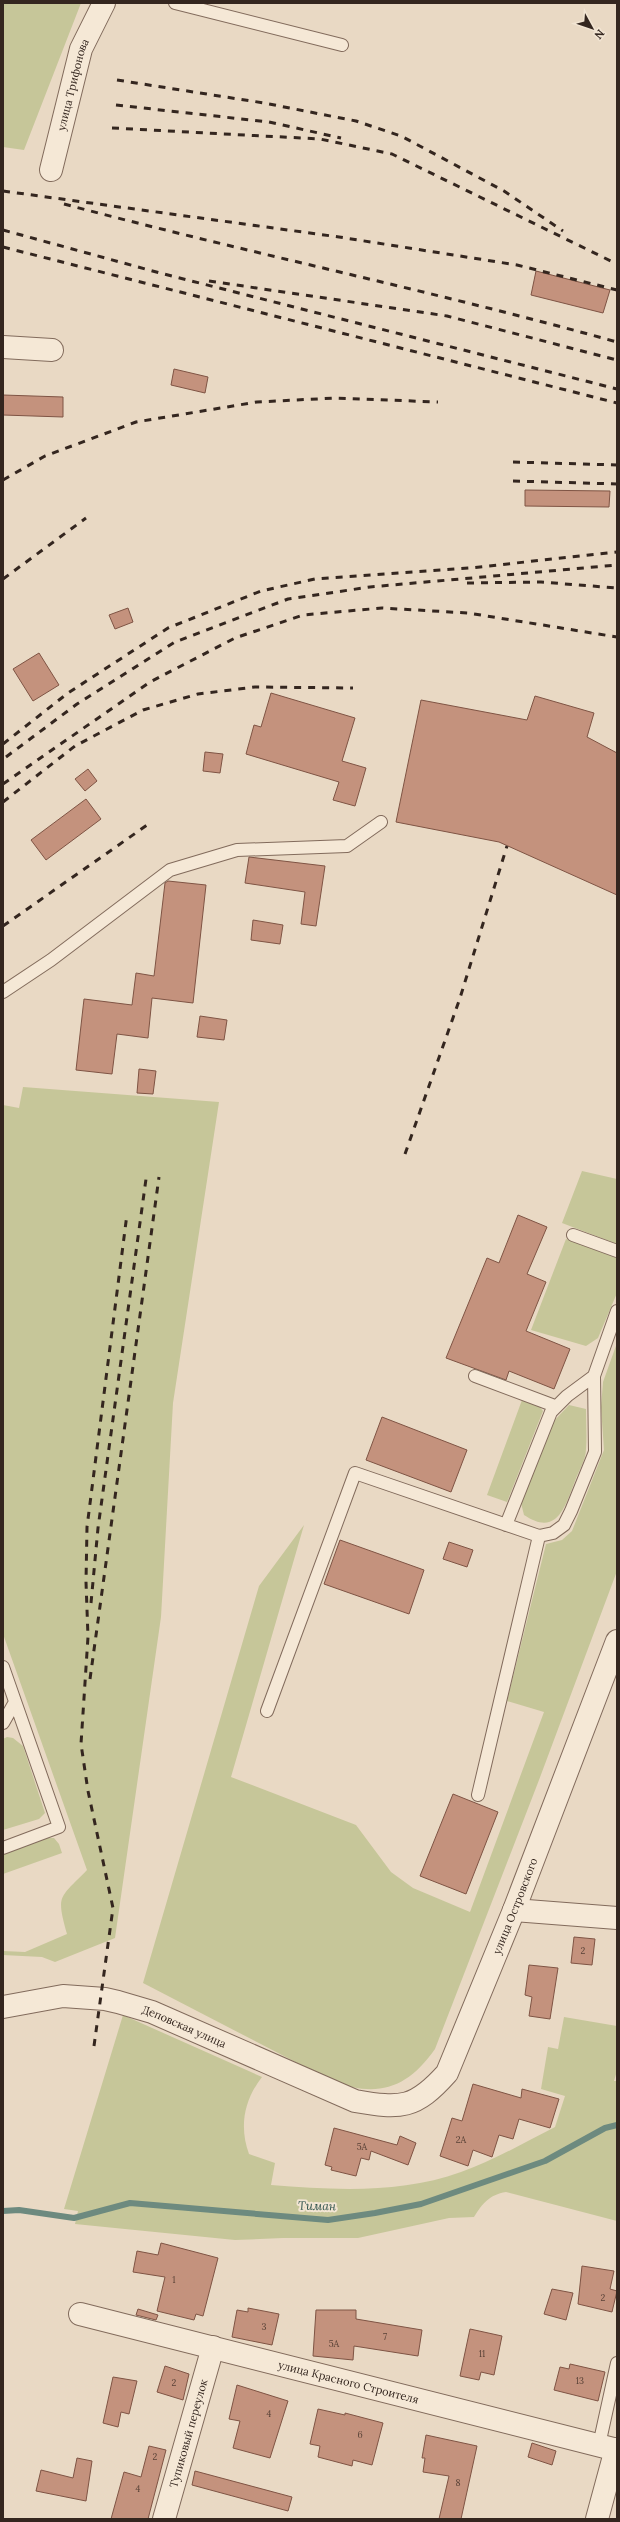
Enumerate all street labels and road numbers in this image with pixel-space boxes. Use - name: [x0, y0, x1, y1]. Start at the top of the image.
- street label: улица Трифонова: [54, 36, 92, 132]
- street label: улица Островского: [489, 1856, 540, 1957]
- street label: Деповская улица: [140, 2002, 229, 2051]
- street label: улица Красного Строителя: [277, 2357, 420, 2407]
- street label: Тупиковый переулок: [166, 2377, 211, 2489]

